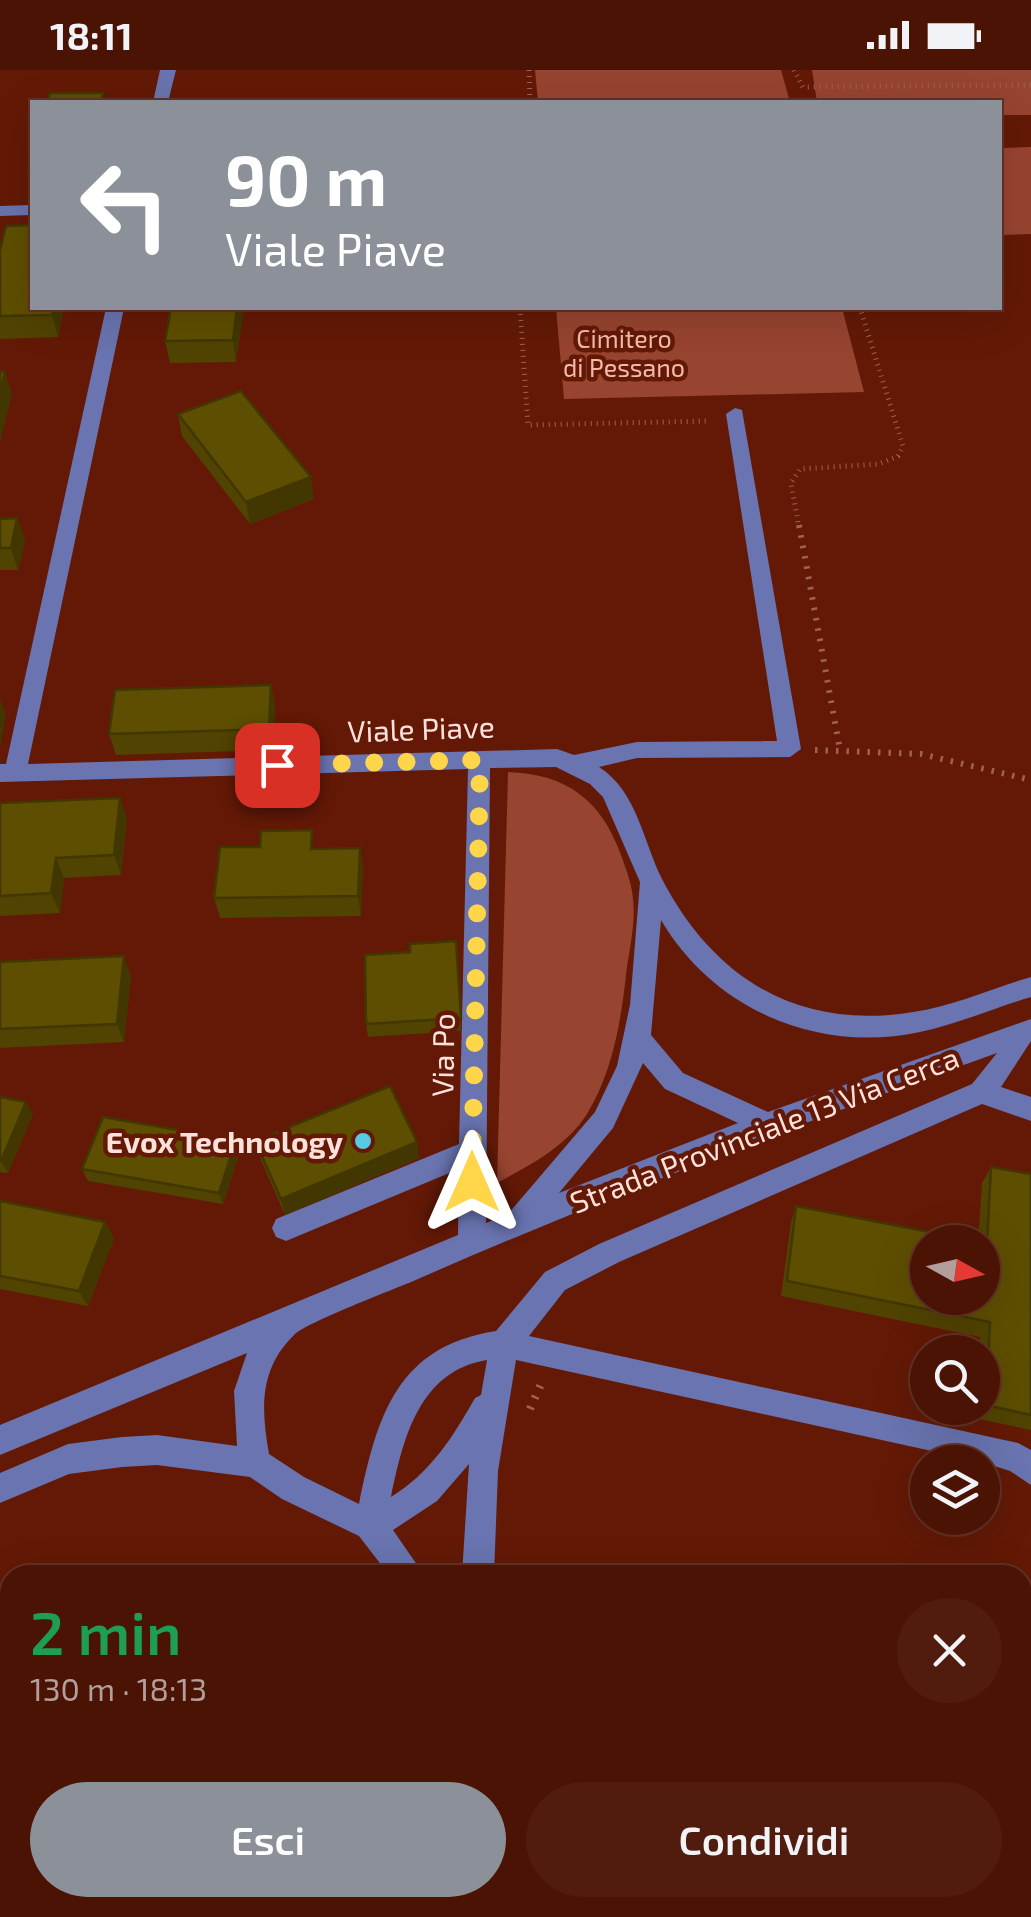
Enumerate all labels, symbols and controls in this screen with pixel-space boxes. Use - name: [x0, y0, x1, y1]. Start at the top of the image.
- text: 18:11: [50, 12, 133, 58]
- text: 90 m: [225, 136, 387, 220]
- icon: left: [60, 140, 190, 270]
- text: Viale Piave: [225, 221, 446, 275]
- park label: Cimitero di Pessano: [563, 323, 685, 382]
- street label: Viale Piave: [347, 707, 495, 749]
- pin: [235, 723, 320, 808]
- icon: arrive: [250, 738, 305, 793]
- street label: Via Po: [423, 1013, 461, 1097]
- street label: Strada Provinciale 13 Via Cerca: [564, 1038, 964, 1220]
- place label: Evox Technology: [106, 1123, 343, 1160]
- marker: Evox Technology: [352, 1130, 374, 1152]
- position arrow: [420, 1130, 524, 1234]
- north arrow: [910, 1225, 1000, 1315]
- map controls: [910, 1225, 1000, 1535]
- button: search: [910, 1335, 1000, 1425]
- button: layers: [910, 1445, 1000, 1535]
- text: 2 min: [30, 1595, 182, 1667]
- button: close: [897, 1598, 1002, 1703]
- text: 130 m · 18:13: [30, 1669, 207, 1707]
- button: Esci: [30, 1782, 506, 1897]
- button: Condividi: [526, 1782, 1002, 1897]

